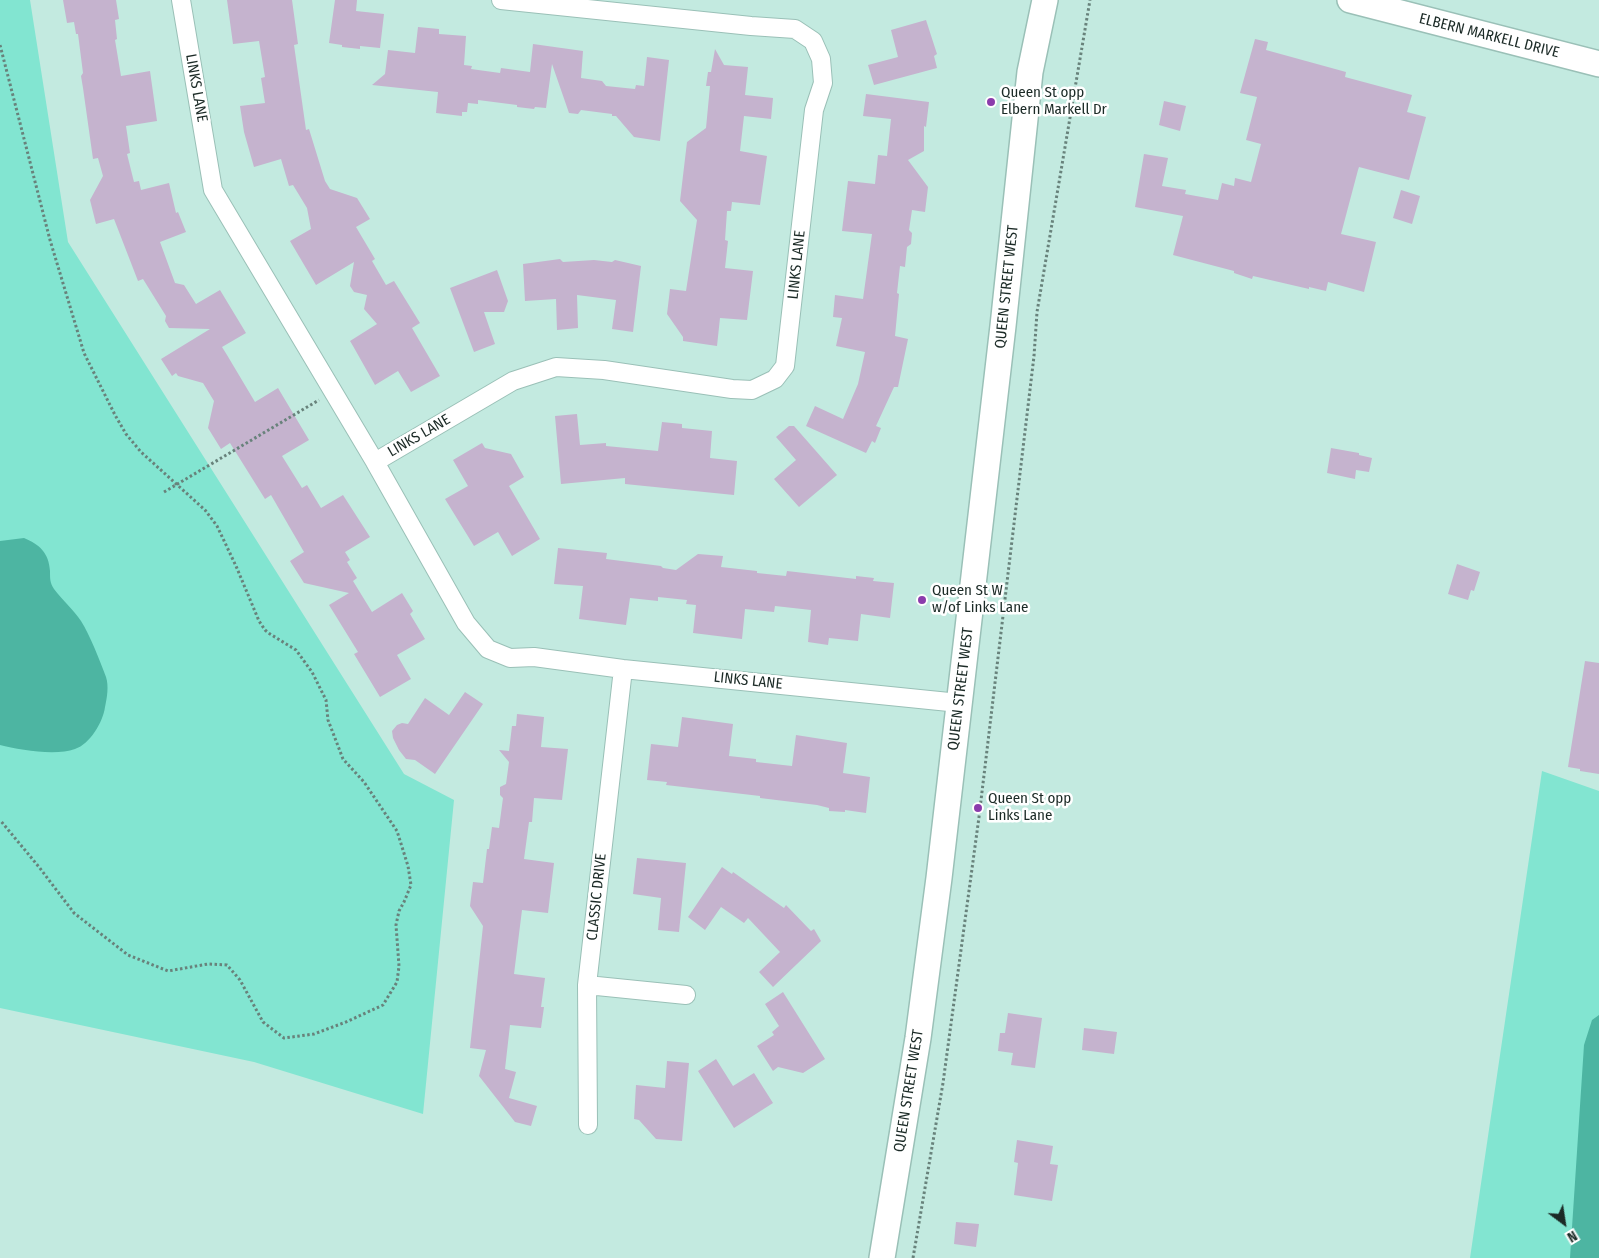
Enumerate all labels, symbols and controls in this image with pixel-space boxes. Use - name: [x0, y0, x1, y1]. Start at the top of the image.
- street label: ELBERN MARKELL DRIVE: [1417, 10, 1561, 62]
- street label: LINKS LANE: [181, 52, 211, 124]
- place label: Queen St opp Elbern Markell Dr: [1001, 84, 1107, 119]
- marker: Queen St opp Elbern Markell Dr: [985, 96, 997, 108]
- street label: QUEEN STREET WEST: [992, 224, 1022, 350]
- street label: LINKS LANE: [784, 230, 810, 300]
- street label: LINKS LANE: [385, 411, 453, 461]
- place label: Queen St W w/of Links Lane: [932, 582, 1028, 617]
- marker: Queen St W w/of Links Lane: [916, 594, 928, 606]
- street label: QUEEN STREET WEST: [945, 626, 977, 752]
- street label: LINKS LANE: [713, 668, 783, 694]
- place label: Queen St opp Links Lane: [988, 790, 1071, 825]
- marker: Queen St opp Links Lane: [972, 802, 984, 814]
- street label: CLASSIC DRIVE: [583, 853, 611, 941]
- street label: QUEEN STREET WEST: [890, 1028, 928, 1154]
- north arrow: [1539, 1198, 1589, 1248]
- text: N: [1564, 1227, 1580, 1246]

